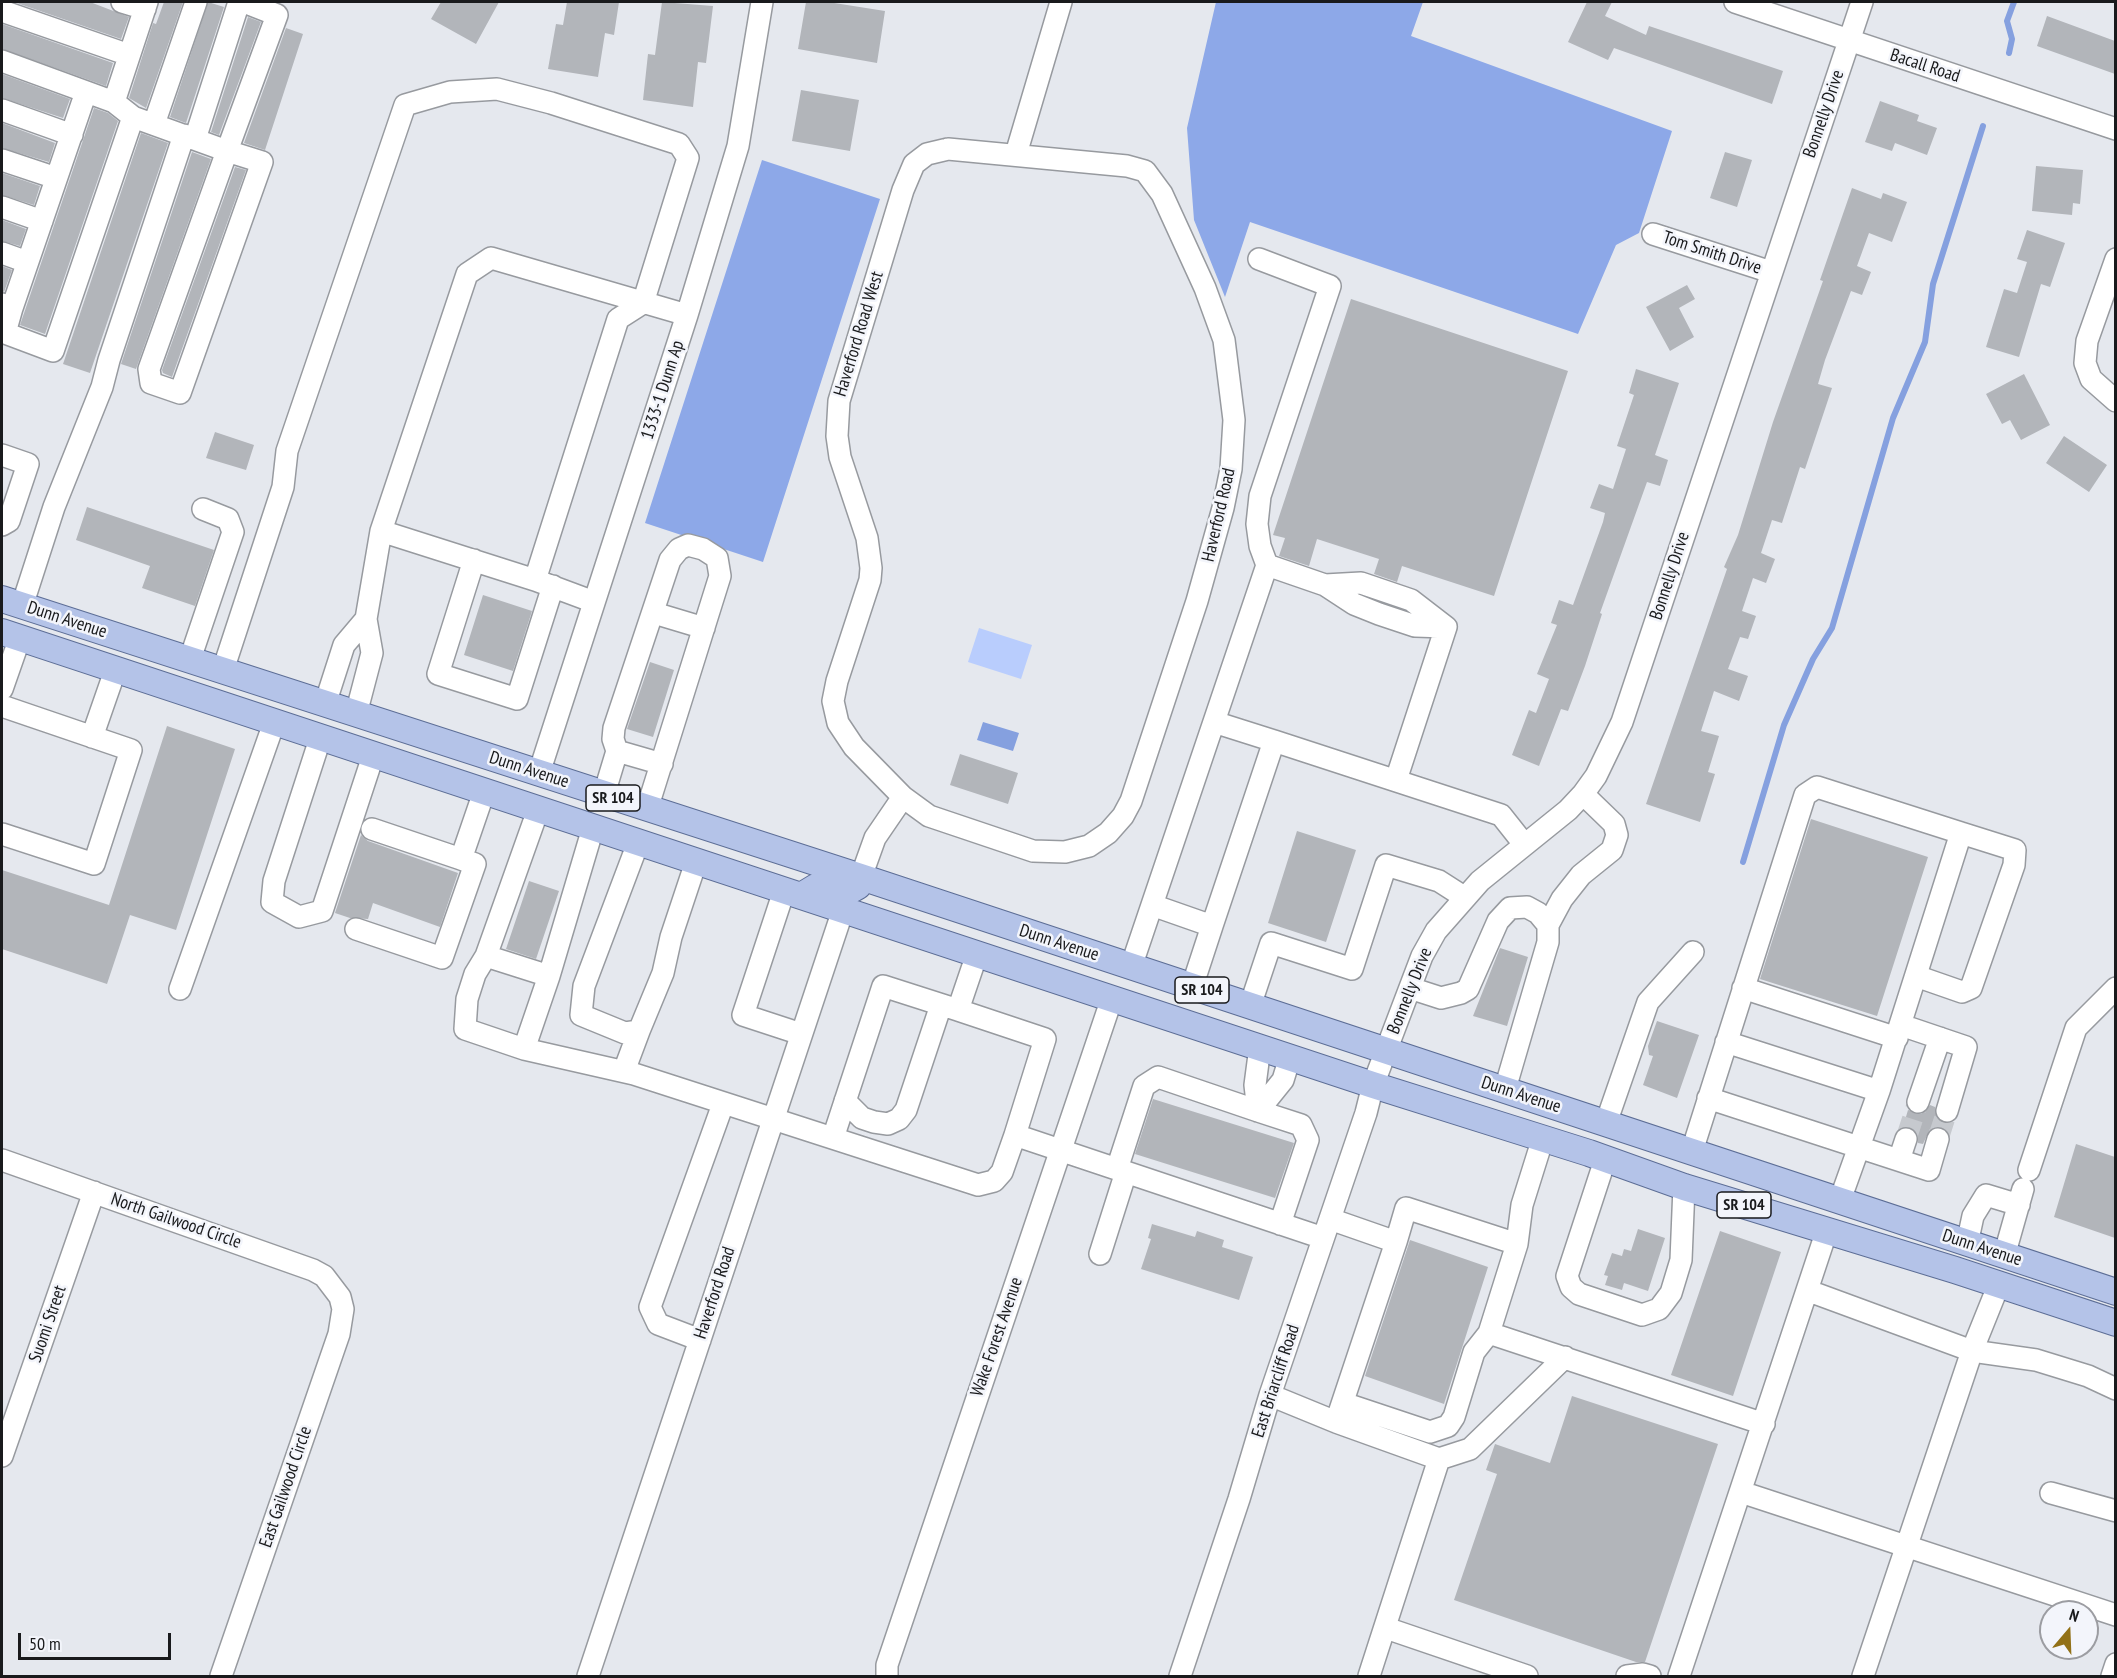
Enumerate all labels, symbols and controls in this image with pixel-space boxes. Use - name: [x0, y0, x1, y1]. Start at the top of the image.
- street label: Bacall Road: [1887, 45, 1963, 87]
- street label: Bonnelly Drive: [1799, 67, 1849, 161]
- street label: Tom Smith Drive: [1660, 227, 1764, 279]
- street label: Haverford Road West: [830, 269, 888, 399]
- street label: 1333-1 Dunn Ap: [637, 338, 689, 442]
- street label: Haverford Road: [1198, 466, 1240, 564]
- street label: Bonnelly Drive: [1646, 529, 1694, 623]
- street label: Dunn Avenue: [24, 597, 110, 643]
- street label: Dunn Avenue: [486, 747, 572, 793]
- road number: SR 104: [586, 785, 640, 811]
- street label: Dunn Avenue: [1016, 920, 1102, 966]
- street label: Bonnelly Drive: [1383, 945, 1437, 1037]
- road number: SR 104: [1175, 977, 1229, 1003]
- street label: Dunn Avenue: [1478, 1072, 1564, 1118]
- street label: North Gailwood Circle: [108, 1189, 244, 1253]
- road number: SR 104: [1717, 1192, 1771, 1218]
- street label: Dunn Avenue: [1939, 1225, 2025, 1271]
- street label: Haverford Road: [690, 1244, 740, 1342]
- street label: Wake Forest Avenue: [966, 1275, 1028, 1399]
- street label: Suomi Street: [25, 1283, 71, 1365]
- street label: East Briarcliff Road: [1248, 1322, 1304, 1440]
- street label: East Gailwood Circle: [255, 1424, 317, 1550]
- north arrow: [2039, 1600, 2099, 1660]
- text: N: [2067, 1604, 2082, 1626]
- scale bar: [21, 1621, 174, 1659]
- text: 50 m: [29, 1632, 61, 1655]

